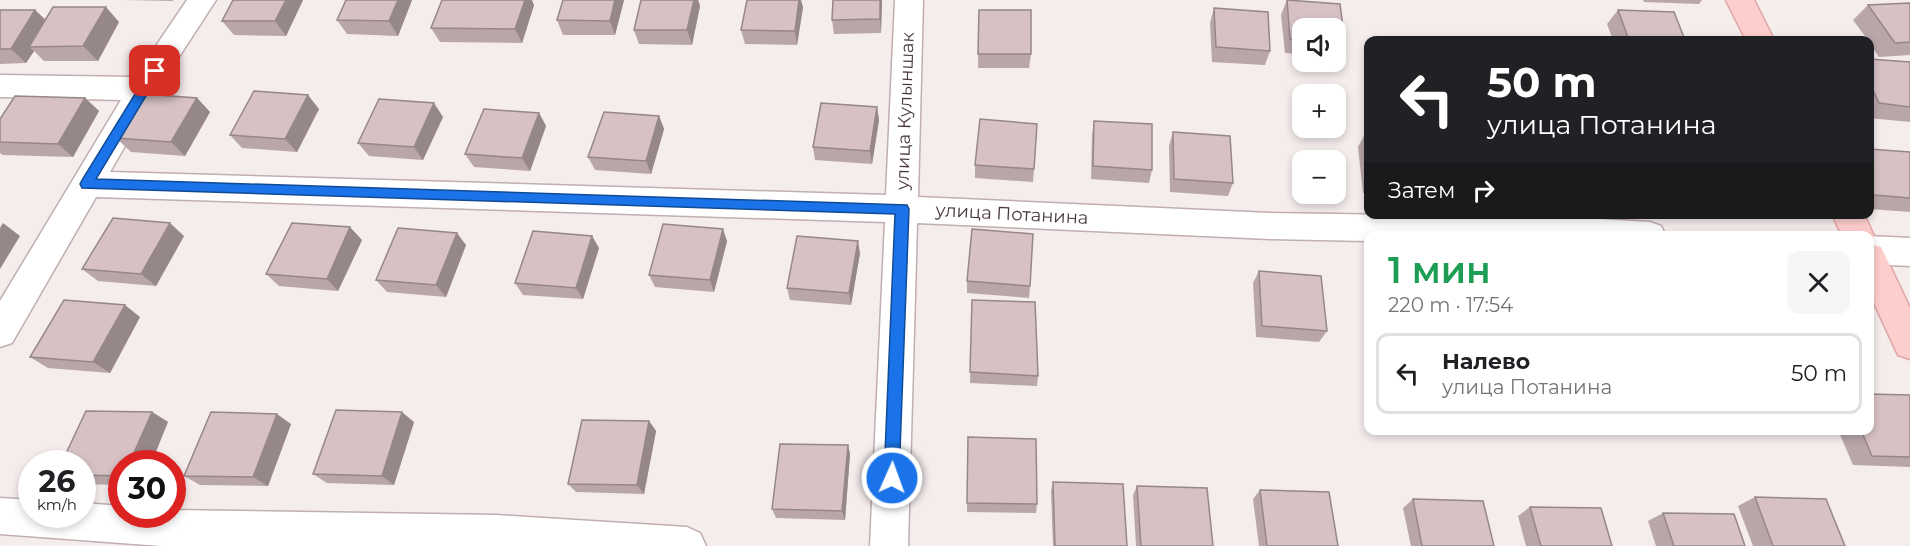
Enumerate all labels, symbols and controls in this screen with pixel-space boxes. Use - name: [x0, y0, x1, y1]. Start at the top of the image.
- map controls: [1292, 18, 1346, 204]
- button: sound: [1292, 18, 1346, 72]
- street label: улица Кулыншак: [891, 31, 919, 191]
- pin: [129, 45, 180, 96]
- icon: arrive: [138, 54, 171, 87]
- text: 50 m: [1487, 56, 1596, 108]
- icon: left: [1388, 60, 1466, 138]
- button: +: [1292, 84, 1346, 138]
- text: улица Потанина: [1487, 108, 1717, 141]
- button: −: [1292, 150, 1346, 204]
- icon: right: [1467, 174, 1500, 207]
- text: Затем: [1388, 177, 1455, 204]
- street label: улица Потанина: [934, 199, 1089, 229]
- text: 1 мин: [1388, 248, 1491, 292]
- button: close: [1787, 251, 1850, 314]
- text: 220 m · 17:54: [1388, 293, 1513, 317]
- text: Налево: [1442, 348, 1530, 375]
- icon: left: [1391, 357, 1424, 390]
- text: 50 m: [1791, 360, 1847, 387]
- text: улица Потанина: [1442, 375, 1612, 399]
- position arrow: [860, 446, 924, 510]
- speed limit sign: 30: [108, 450, 186, 528]
- text: 26: [39, 463, 75, 500]
- text: km/h: [37, 495, 77, 514]

